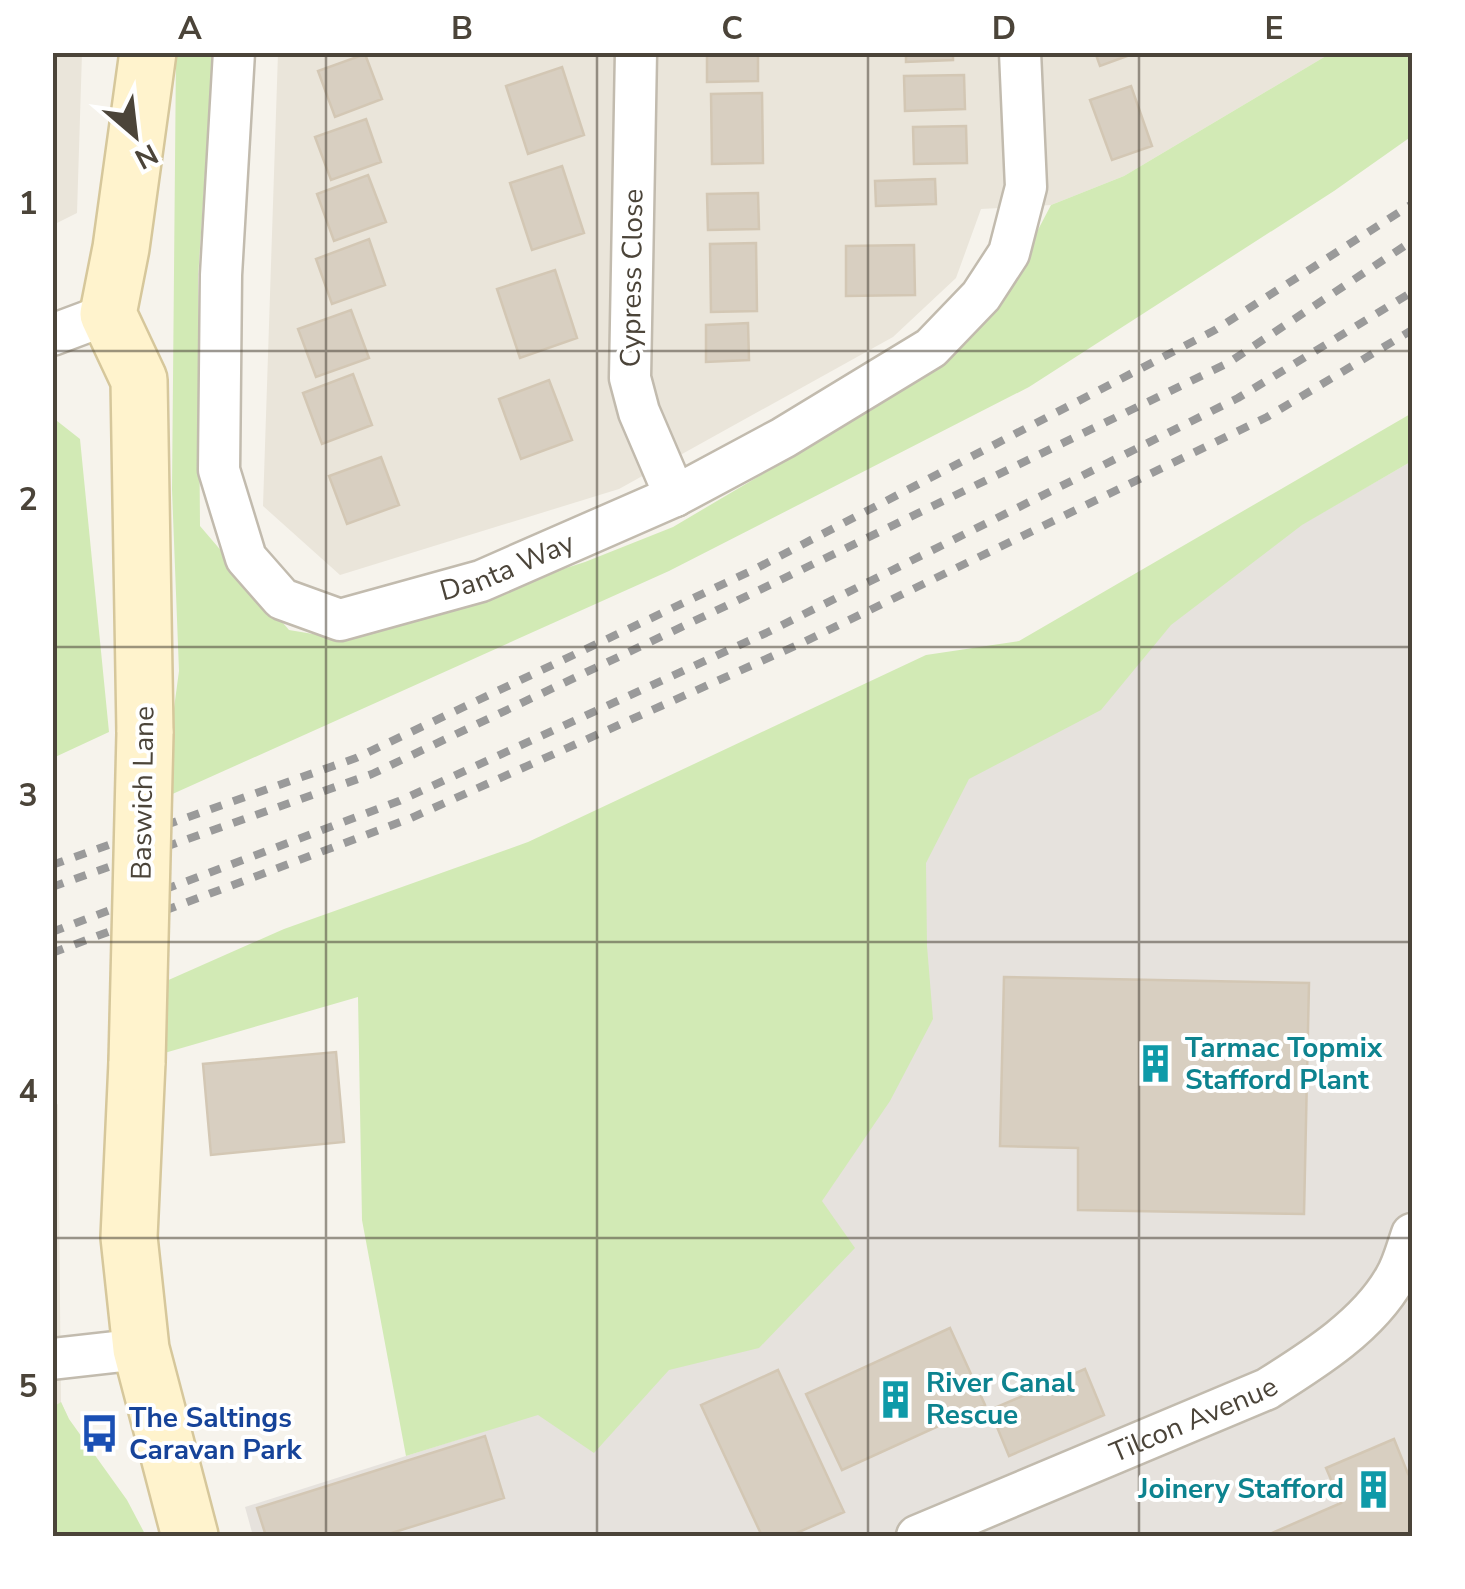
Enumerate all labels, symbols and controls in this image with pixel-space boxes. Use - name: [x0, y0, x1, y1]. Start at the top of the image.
- text: A: [178, 7, 202, 50]
- text: B: [451, 7, 473, 50]
- text: C: [721, 7, 743, 50]
- text: D: [992, 7, 1016, 50]
- text: E: [1264, 7, 1284, 50]
- north arrow: [85, 85, 185, 185]
- text: N: [128, 134, 164, 178]
- text: 1: [18, 182, 38, 225]
- street label: Cypress Close: [611, 188, 653, 368]
- text: 2: [18, 478, 38, 521]
- street label: Danta Way: [436, 523, 581, 610]
- street label: Baswich Lane: [122, 706, 164, 880]
- text: 3: [18, 774, 38, 817]
- place label: Tarmac Topmix Stafford Plant: [1185, 1029, 1383, 1099]
- building icon: Tarmac Topmix Stafford Plant: [1134, 1043, 1176, 1085]
- text: 4: [18, 1070, 38, 1113]
- place label: River Canal Rescue: [926, 1364, 1075, 1434]
- text: 5: [18, 1365, 38, 1408]
- street label: Tilcon Avenue: [1104, 1368, 1285, 1472]
- building icon: River Canal Rescue: [875, 1378, 917, 1420]
- place label: The Saltings Caravan Park: [129, 1399, 302, 1469]
- bus stop icon: The Saltings Caravan Park: [78, 1413, 120, 1455]
- building icon: Joinery Stafford: [1353, 1468, 1395, 1510]
- place label: Joinery Stafford: [1137, 1470, 1344, 1508]

